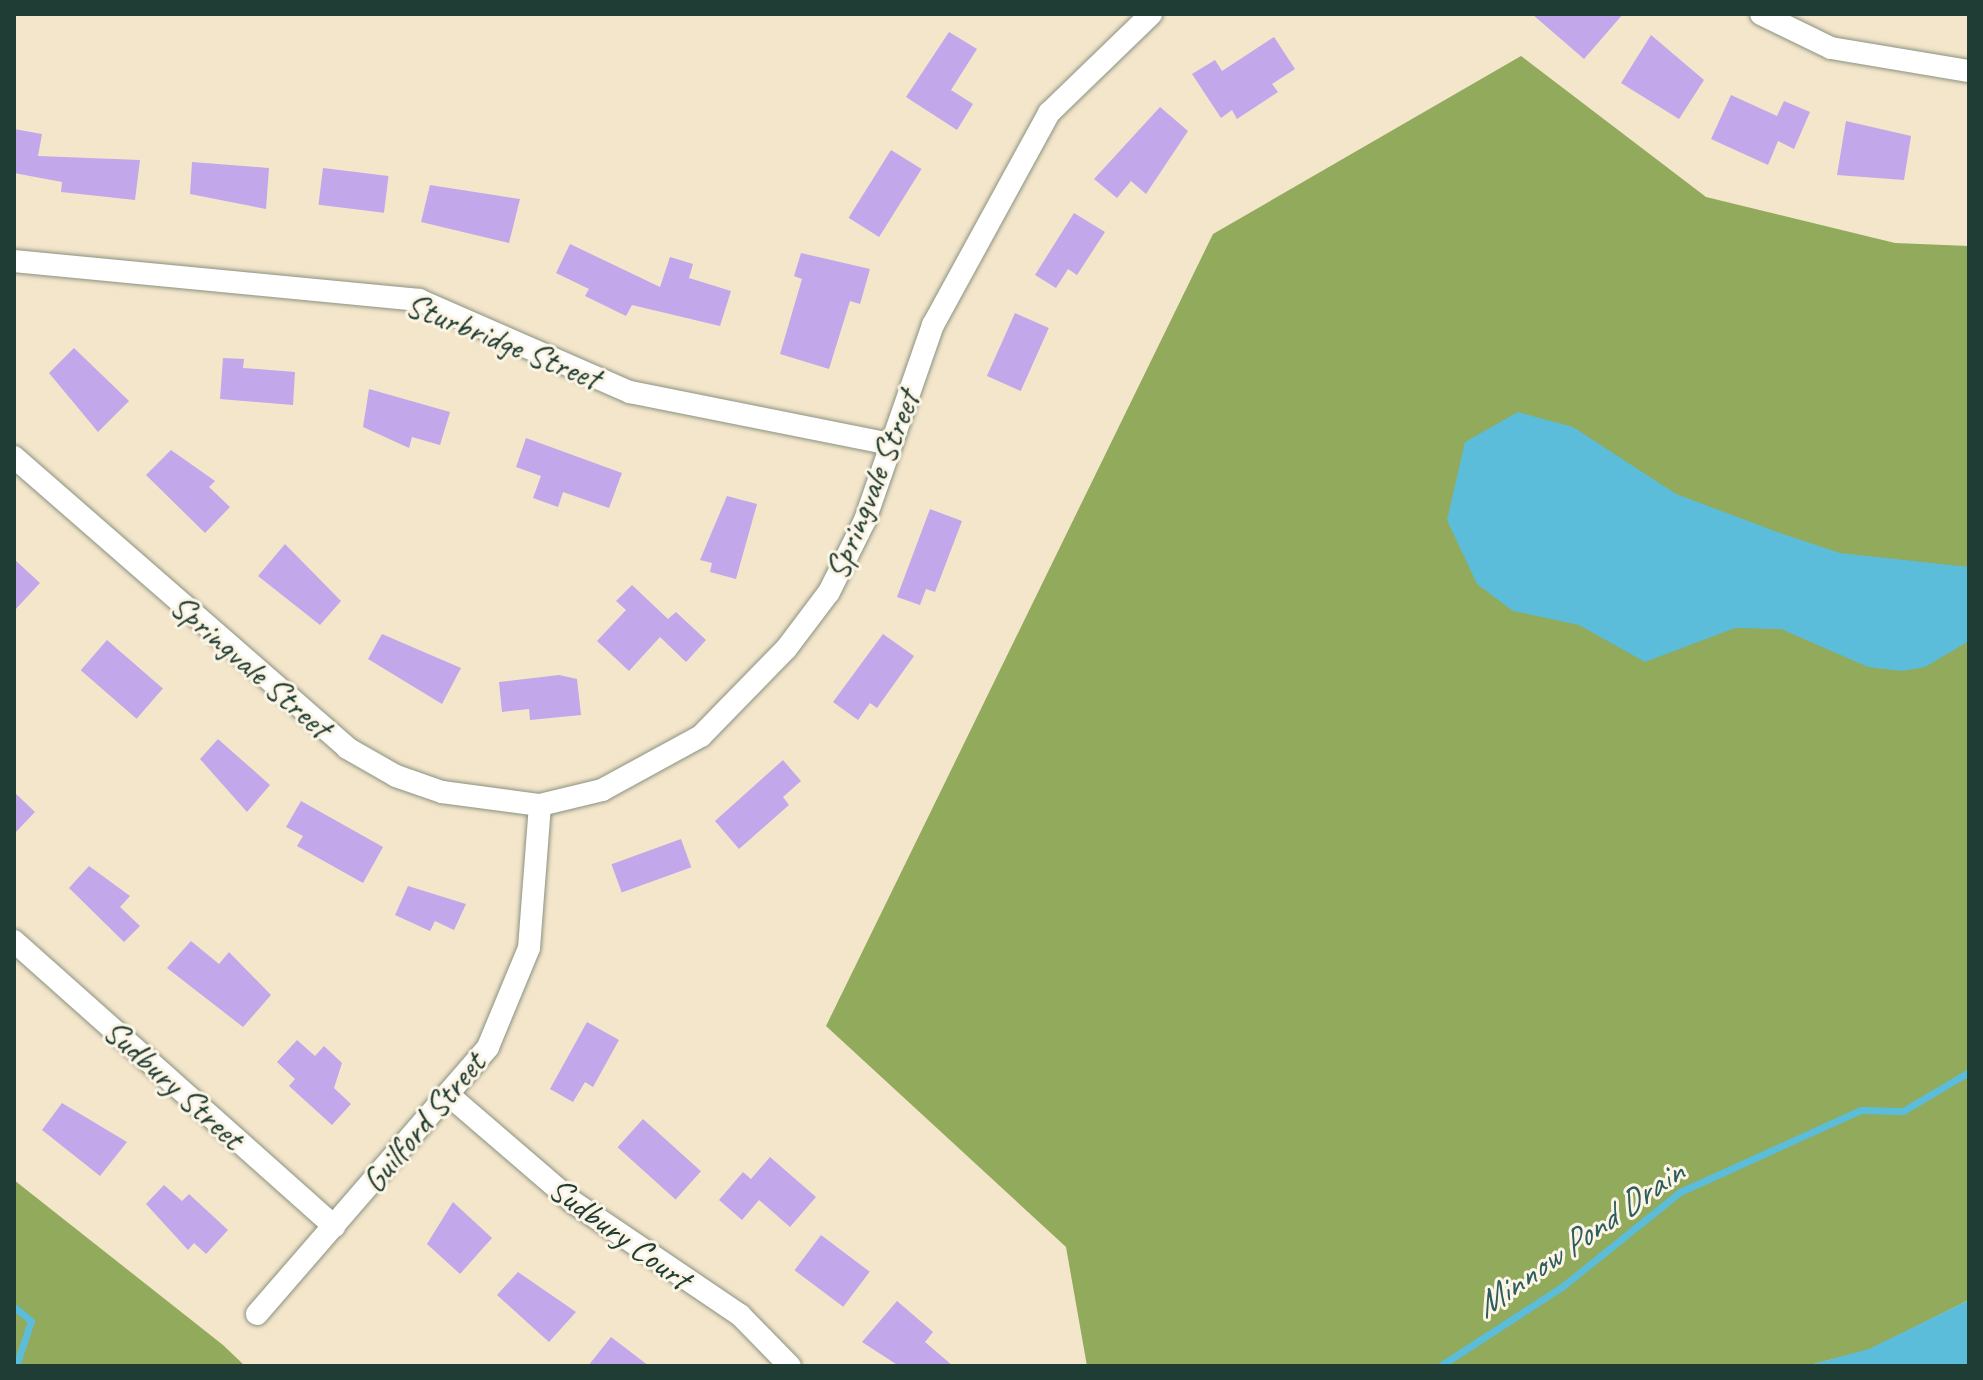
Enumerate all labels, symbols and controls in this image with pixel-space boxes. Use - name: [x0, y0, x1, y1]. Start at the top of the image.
- street label: Sturbridge Street: [400, 284, 606, 398]
- street label: Springvale Street: [816, 385, 928, 585]
- street label: Springvale Street: [162, 585, 340, 747]
- street label: Sudbury Street: [95, 1010, 253, 1158]
- street label: Guilford Street: [352, 1043, 494, 1201]
- water label: Minnow Pond Drain: [1466, 1151, 1692, 1327]
- street label: Sudbury Court: [541, 1168, 699, 1298]

